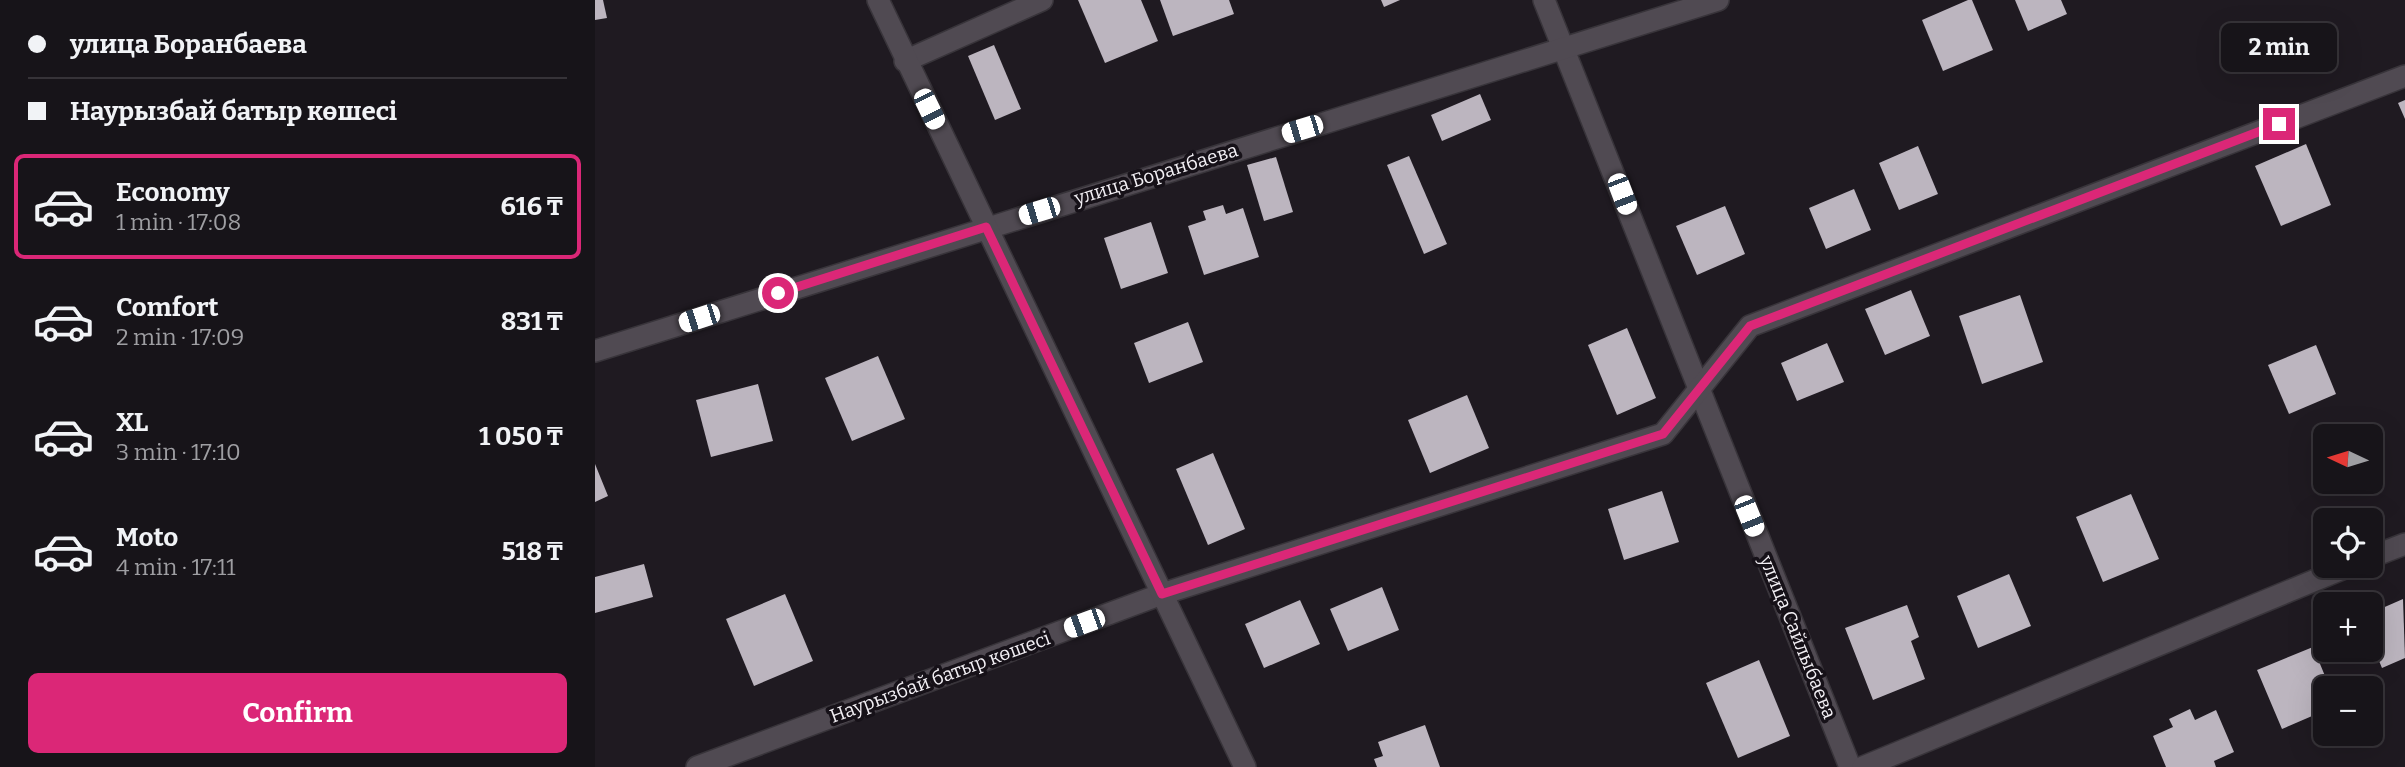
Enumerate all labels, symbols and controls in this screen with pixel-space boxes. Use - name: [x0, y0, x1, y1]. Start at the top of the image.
- callout: 2 min: [2221, 23, 2337, 72]
- text: улица Боранбаева: [70, 29, 307, 60]
- text: 2 min: [2248, 33, 2310, 61]
- car: [911, 86, 948, 132]
- text: Наурызбай батыр көшесі: [70, 96, 397, 127]
- route end: [2263, 108, 2295, 140]
- car: [1279, 113, 1326, 145]
- street label: улица Боранбаева: [1070, 138, 1241, 210]
- car: [1605, 171, 1640, 217]
- icon: car: [32, 175, 95, 238]
- text: Economy: [116, 177, 230, 208]
- text: 616 ₸: [501, 191, 563, 222]
- car: [1016, 195, 1063, 227]
- text: 1 min · 17:08: [116, 208, 241, 236]
- route start: [762, 277, 794, 309]
- icon: car: [32, 290, 95, 353]
- text: Comfort: [116, 292, 219, 323]
- car: [676, 302, 723, 334]
- text: 831 ₸: [501, 306, 563, 337]
- text: 2 min · 17:09: [116, 323, 244, 351]
- icon: car: [32, 405, 95, 468]
- text: XL: [116, 407, 148, 438]
- text: 1 050 ₸: [479, 421, 563, 452]
- north arrow: [2313, 424, 2383, 494]
- map controls: [2313, 424, 2383, 746]
- text: 3 min · 17:10: [116, 438, 241, 466]
- car: [1732, 493, 1767, 539]
- button: locate: [2313, 508, 2383, 578]
- icon: car: [32, 520, 95, 583]
- text: Moto: [116, 522, 178, 553]
- text: 518 ₸: [501, 536, 563, 567]
- street label: улица Сайлыбаева: [1754, 551, 1842, 723]
- text: 4 min · 17:11: [116, 553, 236, 581]
- button: +: [2313, 592, 2383, 662]
- car: [1061, 606, 1108, 640]
- street label: Наурызбай батыр көшесі: [827, 626, 1054, 728]
- button: Confirm: [28, 673, 567, 753]
- button: −: [2313, 676, 2383, 746]

